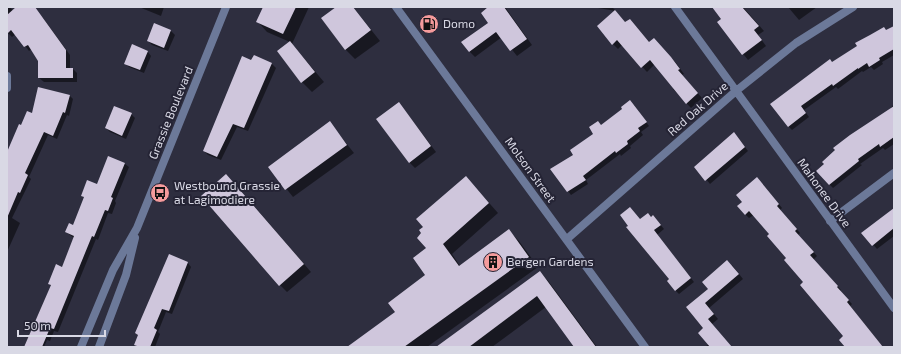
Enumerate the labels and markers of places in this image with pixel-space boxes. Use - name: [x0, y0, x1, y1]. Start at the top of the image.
- fuel station icon: Domo: [418, 13, 440, 35]
- place label: Domo: [443, 16, 475, 30]
- place label: Westbound Grassie at Lagimodiere: [174, 178, 280, 206]
- bus stop icon: Westbound Grassie at Lagimodiere: [149, 182, 171, 204]
- building icon: Bergen Gardens: [482, 251, 504, 273]
- place label: Bergen Gardens: [507, 254, 594, 268]

